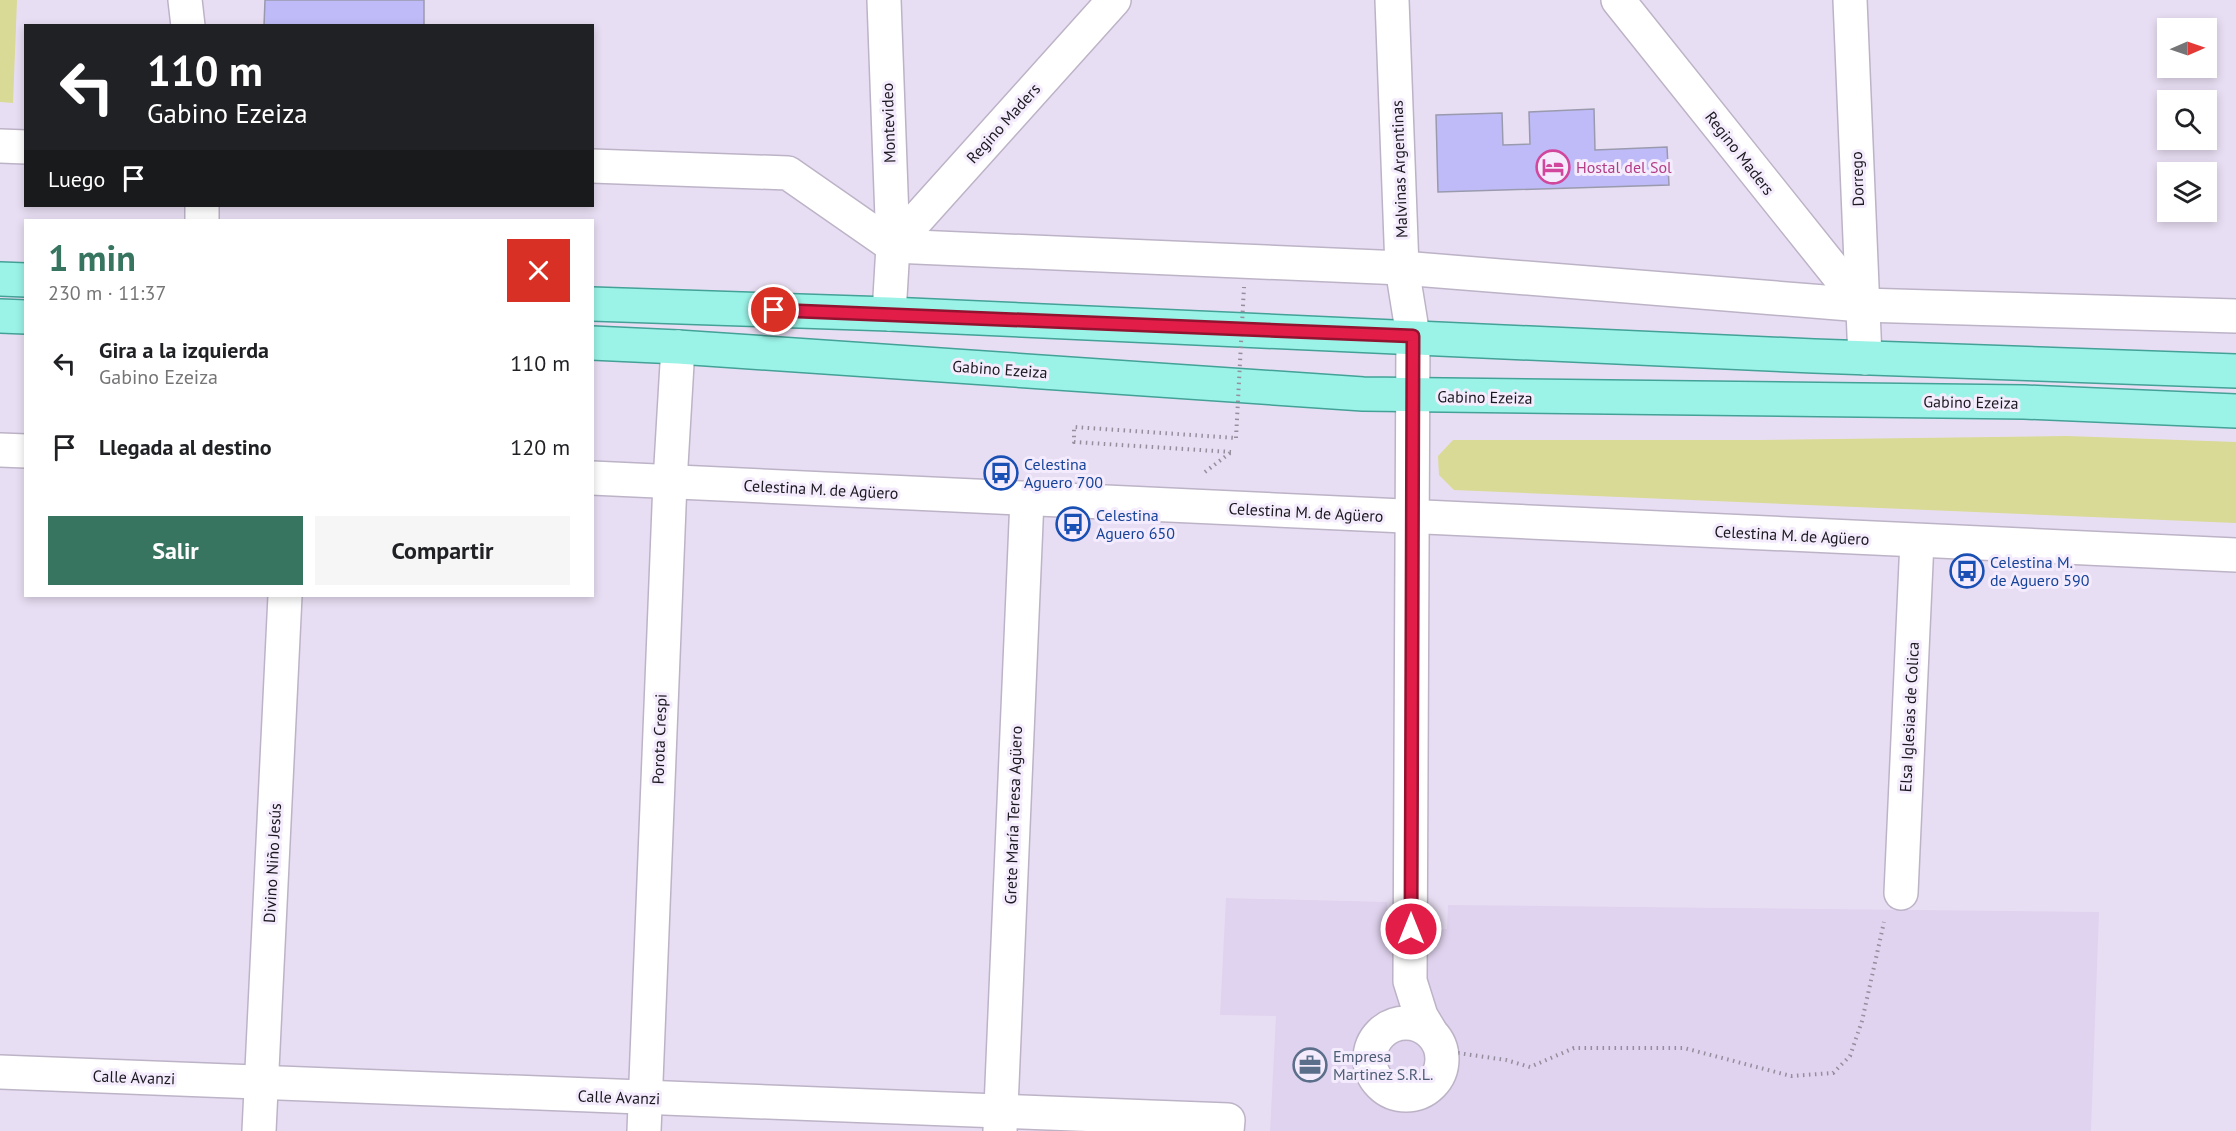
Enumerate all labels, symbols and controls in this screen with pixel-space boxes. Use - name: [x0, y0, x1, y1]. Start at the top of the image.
- north arrow: [2157, 18, 2217, 78]
- map controls: [2157, 18, 2217, 222]
- text: 110 m: [147, 43, 263, 98]
- icon: left: [48, 48, 126, 126]
- street label: Regino Maders: [962, 79, 1044, 167]
- street label: Montevideo: [877, 83, 899, 163]
- button: search: [2157, 90, 2217, 150]
- text: Gabino Ezeiza: [147, 96, 308, 130]
- street label: Malvinas Argentinas: [1387, 100, 1411, 238]
- street label: Regino Maders: [1701, 107, 1779, 199]
- hotel icon: Hostal del Sol: [1535, 149, 1571, 185]
- street label: Dorrego: [1846, 151, 1868, 207]
- place label: Hostal del Sol: [1576, 157, 1672, 177]
- icon: arrive: [117, 162, 150, 195]
- button: layers: [2157, 162, 2217, 222]
- text: Luego: [48, 165, 105, 193]
- text: 1 min: [48, 234, 136, 281]
- button: close: [507, 239, 570, 302]
- text: 230 m · 11:37: [48, 280, 166, 306]
- pin: [748, 284, 799, 335]
- icon: arrive: [757, 293, 790, 326]
- text: Gira a la izquierda: [99, 336, 269, 364]
- icon: left: [48, 347, 81, 380]
- text: 110 m: [510, 349, 570, 377]
- street label: Gabino Ezeiza: [952, 356, 1048, 382]
- text: Gabino Ezeiza: [99, 364, 218, 390]
- street label: Gabino Ezeiza: [1437, 386, 1533, 408]
- street label: Gabino Ezeiza: [1923, 391, 2019, 413]
- icon: arrive: [48, 431, 81, 464]
- text: Llegada al destino: [99, 433, 272, 461]
- text: 120 m: [510, 433, 570, 461]
- place label: Celestina Aguero 700: [1024, 454, 1103, 492]
- bus stop icon: Celestina Aguero 700: [983, 455, 1019, 491]
- street label: Celestina M. de Agüero: [743, 475, 899, 503]
- street label: Celestina M. de Agüero: [1228, 498, 1384, 526]
- place label: Celestina Aguero 650: [1096, 505, 1175, 543]
- bus stop icon: Celestina Aguero 650: [1055, 506, 1091, 542]
- button: Salir: [48, 516, 303, 585]
- button: Compartir: [315, 516, 570, 585]
- street label: Celestina M. de Agüero: [1714, 521, 1870, 549]
- place label: Celestina M. de Aguero 590: [1990, 552, 2090, 590]
- bus stop icon: Celestina M. de Aguero 590: [1949, 553, 1985, 589]
- street label: Elsa Iglesias de Colica: [1895, 641, 1923, 793]
- street label: Porota Crespi: [647, 693, 671, 785]
- street label: Grete María Teresa Agüero: [1000, 725, 1026, 905]
- street label: Divino Niño Jesús: [259, 802, 285, 923]
- position arrow: [1379, 897, 1443, 961]
- place label: Empresa Martinez S.R.L.: [1333, 1046, 1433, 1084]
- office icon: Empresa Martinez S.R.L.: [1292, 1047, 1328, 1083]
- street label: Calle Avanzi: [92, 1066, 176, 1088]
- street label: Calle Avanzi: [577, 1086, 661, 1108]

